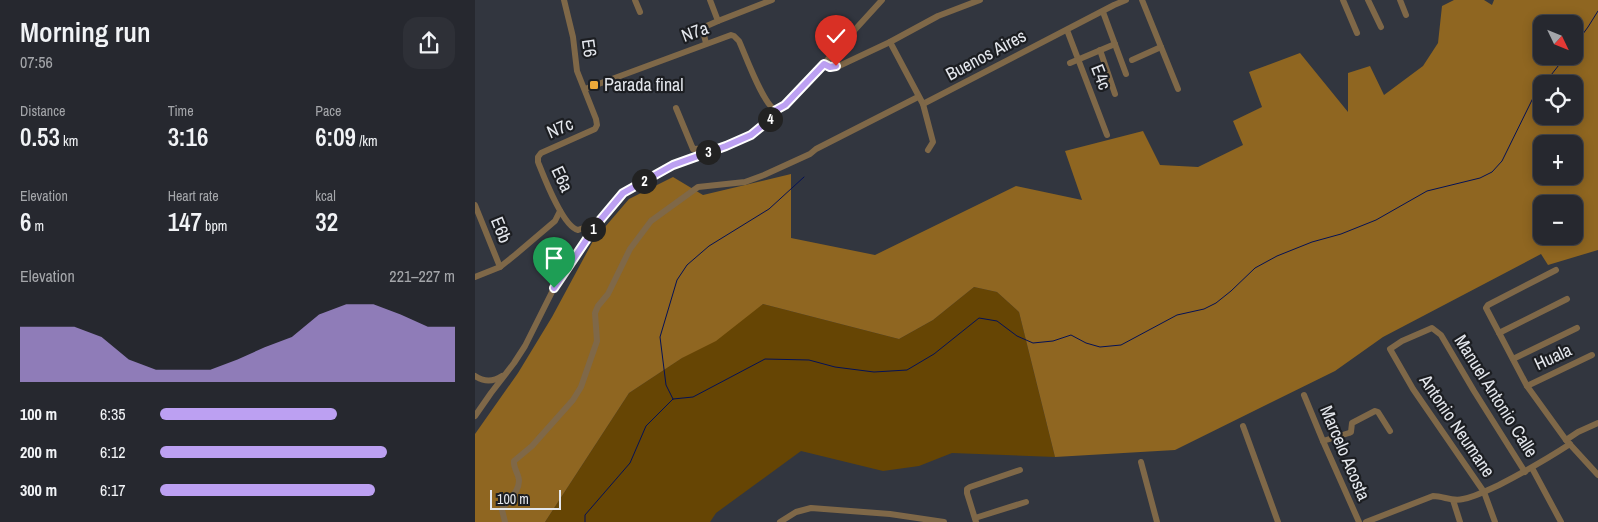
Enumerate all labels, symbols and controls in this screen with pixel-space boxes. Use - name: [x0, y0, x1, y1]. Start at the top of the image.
- text: Morning run: [20, 13, 151, 51]
- street label: N7a: [678, 15, 712, 48]
- pin: [815, 15, 857, 66]
- north arrow: [1533, 15, 1583, 65]
- map controls: [1533, 15, 1583, 245]
- button: share: [403, 17, 455, 69]
- icon: check: [822, 22, 850, 50]
- street label: Buenos Aires: [941, 23, 1030, 86]
- street label: E6: [576, 37, 603, 59]
- text: 07:56: [20, 51, 53, 73]
- street label: E4c: [1085, 60, 1118, 93]
- place label: Parada final: [604, 72, 684, 97]
- button: locate: [1533, 75, 1583, 125]
- marker: Parada final: [588, 79, 600, 91]
- text: Distance: [20, 102, 65, 120]
- text: Time: [168, 102, 194, 120]
- text: Pace: [315, 102, 342, 120]
- pin: 4: [757, 106, 783, 132]
- text: 4: [767, 110, 774, 128]
- street label: N7c: [543, 111, 577, 144]
- text: 0.53: [20, 120, 60, 154]
- text: 3:16: [168, 120, 208, 154]
- text: 6:09: [315, 120, 356, 154]
- text: km: [60, 132, 78, 150]
- text: /km: [356, 132, 378, 150]
- button: +: [1533, 135, 1583, 185]
- pin: 3: [695, 140, 721, 164]
- text: 3: [705, 143, 712, 161]
- street label: E6a: [546, 162, 579, 196]
- pin: 2: [631, 168, 657, 194]
- text: 2: [641, 172, 648, 190]
- text: Elevation: [20, 187, 68, 205]
- text: Heart rate: [168, 187, 219, 205]
- text: kcal: [315, 187, 336, 205]
- button: −: [1533, 195, 1583, 245]
- text: 6: [20, 205, 31, 239]
- text: 147: [168, 205, 202, 239]
- text: 32: [315, 205, 338, 239]
- street label: E6b: [485, 213, 518, 247]
- pin: 1: [581, 216, 605, 242]
- text: m: [31, 217, 44, 235]
- text: bpm: [202, 217, 227, 235]
- text: 1: [590, 220, 597, 238]
- pin: [533, 237, 575, 288]
- icon: arrive: [540, 244, 568, 272]
- text: Elevation: [20, 265, 75, 287]
- text: 221–227 m: [389, 265, 455, 287]
- street label: Manuel Antonio Calle: [1449, 330, 1544, 462]
- street label: Huala: [1530, 337, 1576, 376]
- street label: Antonio Neumane: [1413, 369, 1501, 482]
- street label: Marcelo Acosta: [1314, 401, 1377, 504]
- text: 100 m: [20, 403, 57, 425]
- text: 6:35: [100, 403, 126, 425]
- text: 200 m: [20, 441, 57, 463]
- text: 6:12: [100, 441, 126, 463]
- text: 300 m: [20, 479, 57, 501]
- text: 6:17: [100, 479, 126, 501]
- scale bar: [490, 487, 561, 510]
- text: 100 m: [497, 490, 529, 508]

